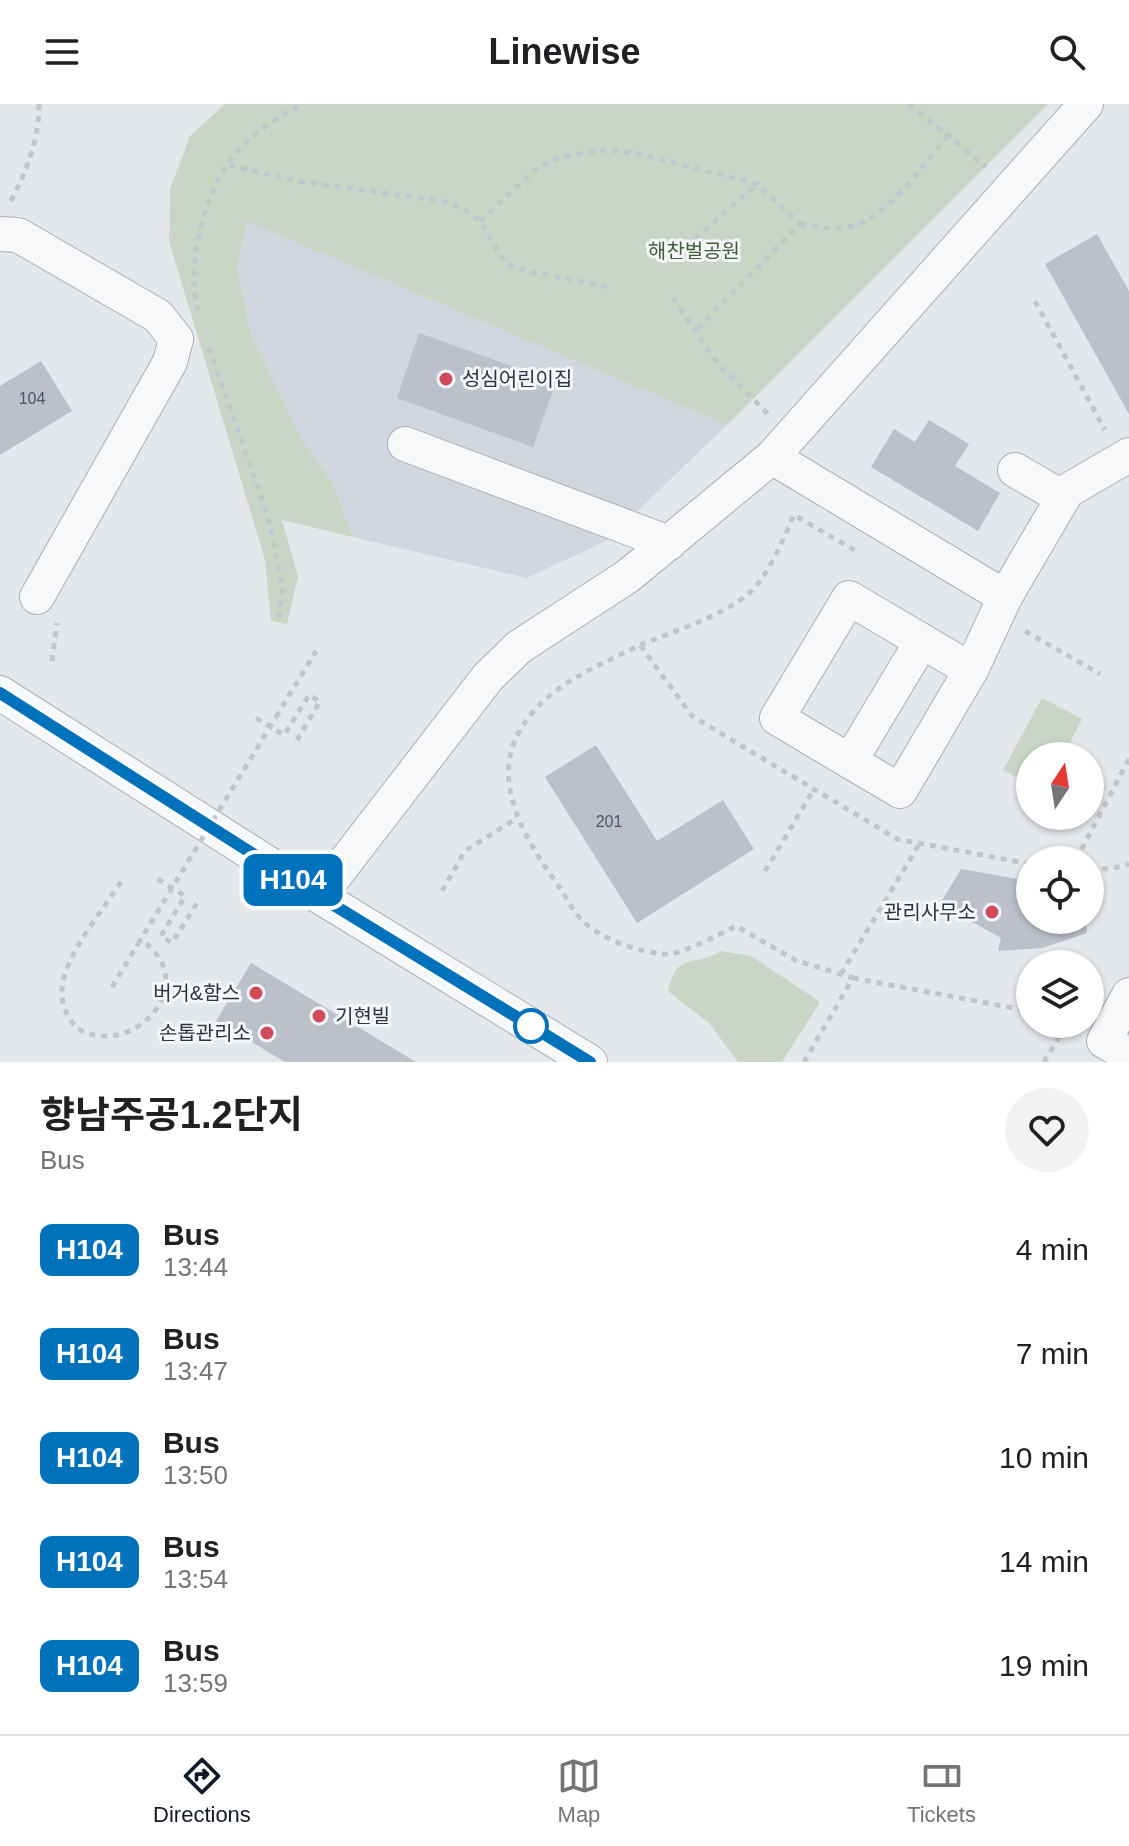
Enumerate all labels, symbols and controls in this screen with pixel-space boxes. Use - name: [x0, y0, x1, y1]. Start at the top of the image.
- icon: menu: [40, 30, 84, 74]
- icon: search: [1045, 30, 1089, 74]
- text: Linewise: [488, 31, 641, 72]
- park label: 해찬벌공원: [648, 240, 740, 262]
- place label: 성심어린이집: [462, 368, 572, 390]
- marker: 성심어린이집: [437, 370, 455, 388]
- house number: 104: [19, 390, 45, 407]
- north arrow: [1016, 742, 1104, 830]
- map controls: [1016, 742, 1104, 1038]
- house number: 201: [596, 813, 622, 830]
- button: locate: [1016, 846, 1104, 934]
- line badge: H104: [237, 854, 349, 906]
- text: H104: [260, 864, 326, 895]
- place label: 관리사무소: [884, 901, 976, 923]
- marker: 관리사무소: [983, 903, 1001, 921]
- button: layers: [1016, 950, 1104, 1038]
- place label: 버거&함스: [153, 982, 240, 1004]
- marker: 버거&함스: [247, 984, 265, 1002]
- place label: 기현빌: [335, 1005, 390, 1027]
- marker: 기현빌: [310, 1007, 328, 1025]
- unlabelled marker: [514, 1009, 548, 1043]
- place label: 손톱관리소: [159, 1022, 251, 1044]
- marker: 손톱관리소: [258, 1024, 276, 1042]
- button: heart: [1005, 1088, 1089, 1172]
- text: 향남주공1.2단지: [40, 1094, 303, 1136]
- text: Bus: [40, 1145, 85, 1175]
- text: Bus: [163, 1218, 220, 1251]
- text: 4 min: [1016, 1233, 1089, 1266]
- text: H104: [56, 1234, 123, 1265]
- text: 13:44: [163, 1252, 228, 1282]
- text: Bus: [163, 1322, 220, 1355]
- text: 7 min: [1016, 1337, 1089, 1370]
- text: H104: [56, 1338, 123, 1369]
- text: 13:47: [163, 1356, 228, 1386]
- text: Bus: [163, 1426, 220, 1459]
- text: 10 min: [999, 1441, 1089, 1474]
- text: H104: [56, 1442, 123, 1473]
- text: 13:50: [163, 1460, 228, 1490]
- text: Bus: [163, 1530, 220, 1563]
- text: 14 min: [999, 1545, 1089, 1578]
- text: H104: [56, 1546, 123, 1577]
- text: 13:54: [163, 1564, 228, 1594]
- text: Bus: [163, 1634, 220, 1667]
- text: 19 min: [999, 1649, 1089, 1682]
- text: H104: [56, 1650, 123, 1681]
- text: 13:59: [163, 1668, 228, 1698]
- tab: Directions: [153, 1754, 251, 1828]
- tab: Map: [557, 1754, 601, 1828]
- tab: Tickets: [907, 1754, 976, 1828]

